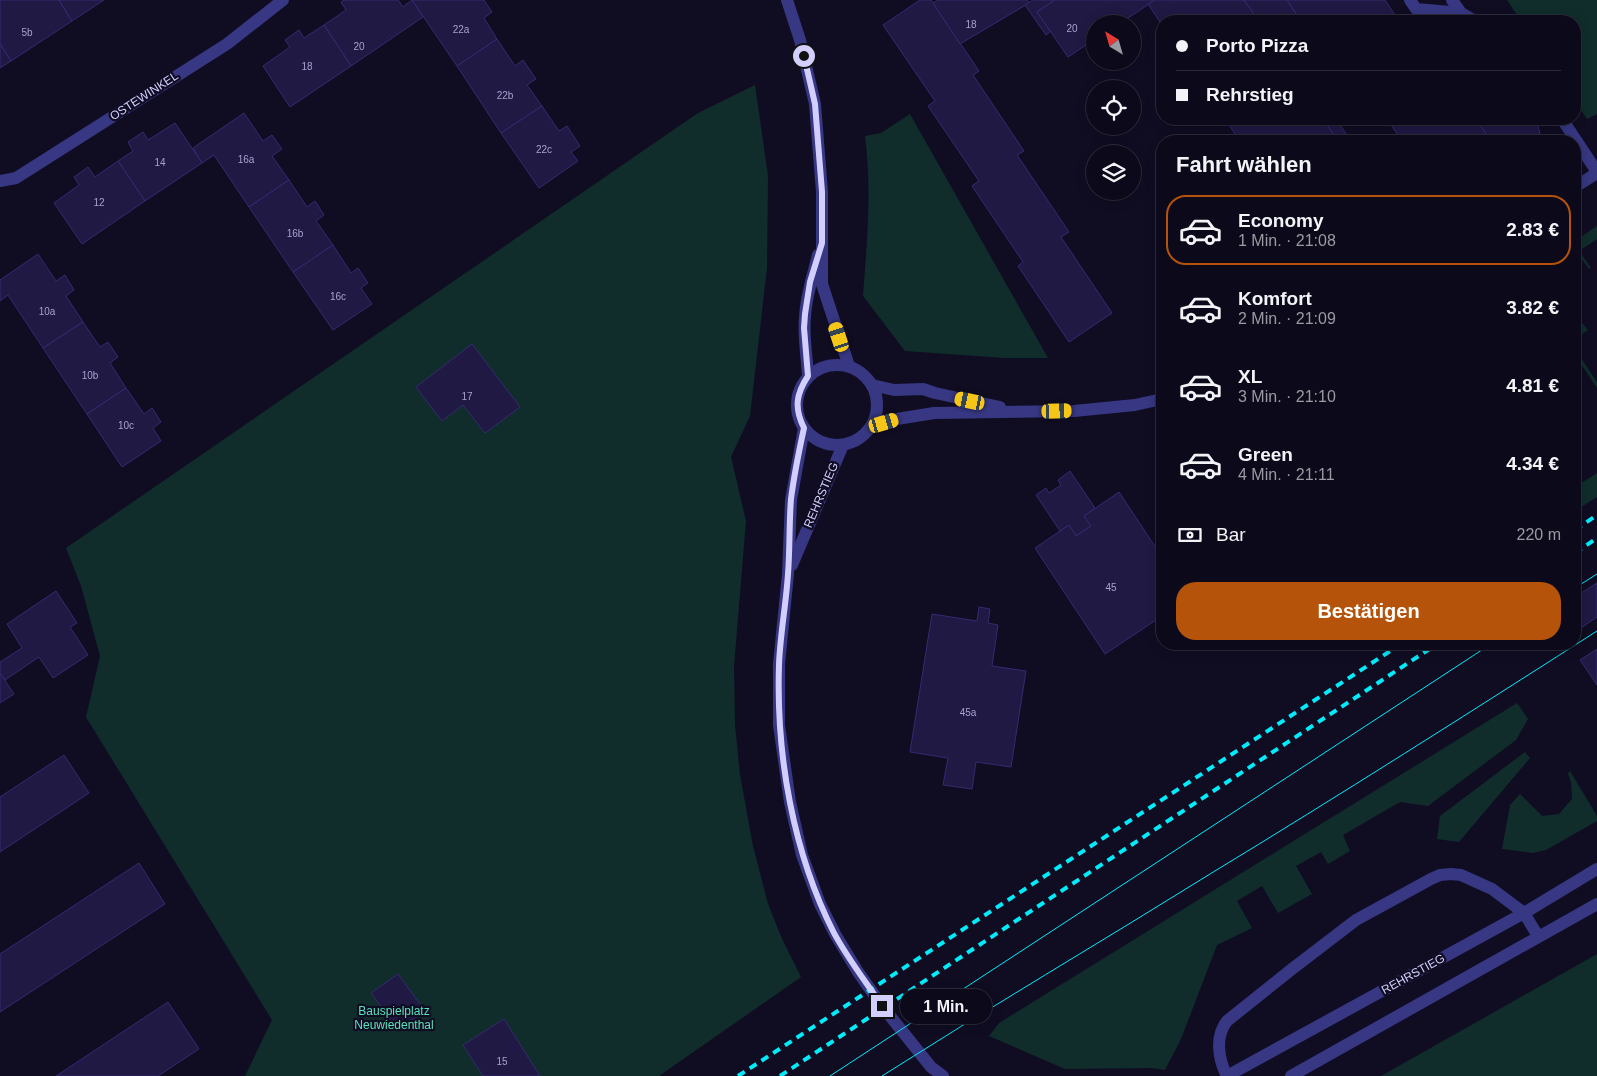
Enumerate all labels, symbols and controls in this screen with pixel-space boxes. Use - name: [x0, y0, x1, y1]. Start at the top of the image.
- north arrow: [1086, 15, 1141, 70]
- map controls: [1086, 15, 1141, 200]
- house number: 18: [965, 19, 977, 30]
- house number: 20: [1066, 23, 1078, 34]
- house number: 22a: [453, 24, 470, 35]
- house number: 5b: [21, 27, 33, 38]
- text: Porto Pizza: [1206, 35, 1308, 56]
- house number: 20: [353, 41, 365, 52]
- route start: [793, 45, 815, 67]
- house number: 18: [301, 61, 313, 72]
- street label: OSTEWINKEL: [107, 69, 181, 123]
- button: locate: [1086, 80, 1141, 135]
- text: Rehrstieg: [1206, 84, 1294, 105]
- house number: 22b: [497, 90, 514, 101]
- house number: 22c: [536, 144, 552, 155]
- button: layers: [1086, 145, 1141, 200]
- text: Fahrt wählen: [1176, 152, 1312, 177]
- house number: 16a: [238, 154, 255, 165]
- house number: 14: [154, 157, 166, 168]
- house number: 12: [93, 197, 105, 208]
- icon: car: [1178, 208, 1223, 253]
- text: Economy: [1238, 210, 1324, 231]
- text: 2.83 €: [1506, 219, 1559, 240]
- house number: 16b: [287, 228, 304, 239]
- text: 1 Min. · 21:08: [1238, 232, 1336, 249]
- icon: car: [1178, 286, 1223, 331]
- text: Komfort: [1238, 288, 1312, 309]
- house number: 16c: [330, 291, 346, 302]
- text: 3.82 €: [1506, 297, 1559, 318]
- house number: 10a: [39, 306, 56, 317]
- text: 2 Min. · 21:09: [1238, 310, 1336, 327]
- car: [827, 320, 850, 354]
- icon: car: [1178, 364, 1223, 409]
- text: XL: [1238, 366, 1262, 387]
- house number: 10b: [82, 370, 99, 381]
- text: 4.81 €: [1506, 375, 1559, 396]
- text: 3 Min. · 21:10: [1238, 388, 1336, 405]
- house number: 17: [461, 391, 473, 402]
- car: [953, 391, 986, 411]
- car: [1041, 403, 1072, 419]
- car: [867, 412, 900, 434]
- house number: 10c: [118, 420, 134, 431]
- icon: car: [1178, 442, 1223, 487]
- text: Green: [1238, 444, 1293, 465]
- text: 4.34 €: [1506, 453, 1559, 474]
- street label: REHRSTIEG: [801, 460, 841, 530]
- text: 4 Min. · 21:11: [1238, 466, 1335, 483]
- icon: cash: [1176, 521, 1204, 549]
- text: Bar: [1216, 524, 1246, 545]
- text: 220 m: [1517, 526, 1561, 543]
- house number: 45: [1105, 582, 1117, 593]
- button: Bestätigen: [1176, 582, 1561, 640]
- house number: 45a: [960, 707, 977, 718]
- street label: REHRSTIEG: [1379, 951, 1447, 997]
- callout: 1 Min.: [900, 988, 992, 1024]
- route end: [871, 995, 893, 1017]
- text: 1 Min.: [923, 998, 969, 1015]
- park label: Bauspielplatz Neuwiedenthal: [354, 1004, 434, 1032]
- house number: 15: [496, 1056, 508, 1067]

